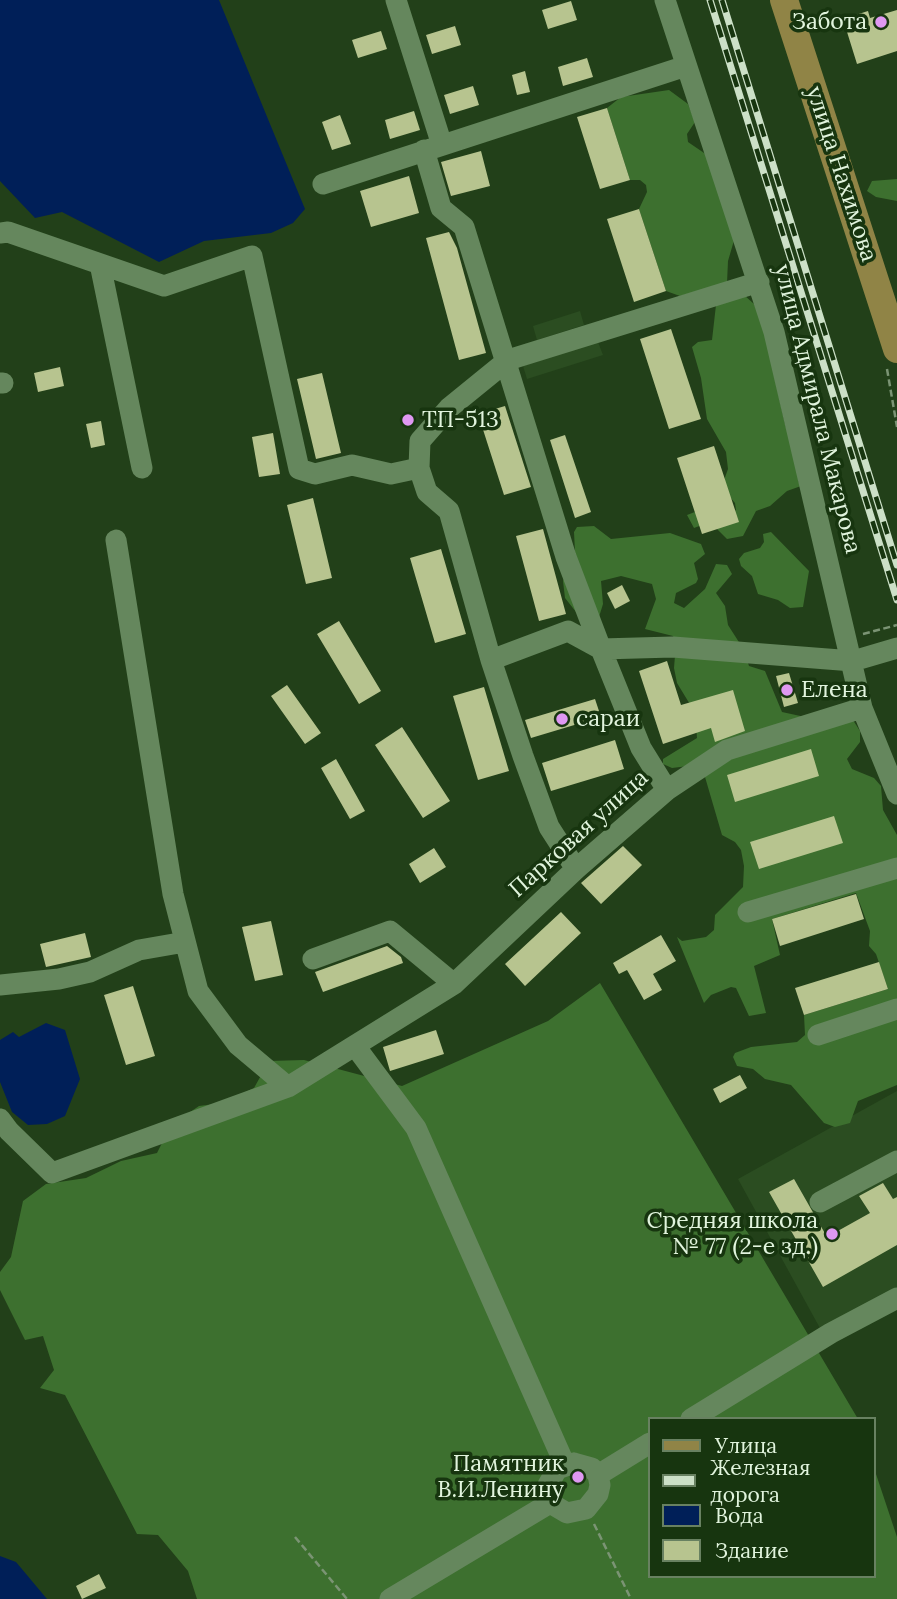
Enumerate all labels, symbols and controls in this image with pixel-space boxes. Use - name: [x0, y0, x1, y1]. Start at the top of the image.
- place label: Забота: [792, 8, 867, 36]
- marker: Забота: [873, 14, 889, 30]
- street label: улица Нахимова: [800, 83, 882, 265]
- street label: улица Адмирала Макарова: [768, 262, 866, 556]
- place label: ТП-513: [422, 406, 499, 434]
- marker: ТП-513: [400, 412, 416, 428]
- place label: Елена: [801, 676, 868, 704]
- marker: Елена: [779, 682, 795, 698]
- place label: сараи: [576, 705, 640, 733]
- marker: сараи: [554, 711, 570, 727]
- street label: Парковая улица: [504, 764, 654, 904]
- place label: Средняя школа № 77 (2-е зд.): [647, 1207, 818, 1261]
- marker: Средняя школа № 77 (2-е зд.): [824, 1226, 840, 1242]
- legend: [648, 1417, 876, 1578]
- text: Улица: [715, 1432, 777, 1459]
- place label: Памятник В.И.Ленину: [437, 1450, 564, 1504]
- text: Железная дорога: [710, 1454, 810, 1508]
- marker: Памятник В.И.Ленину: [570, 1469, 586, 1485]
- text: Вода: [715, 1502, 764, 1529]
- text: Здание: [715, 1537, 789, 1564]

